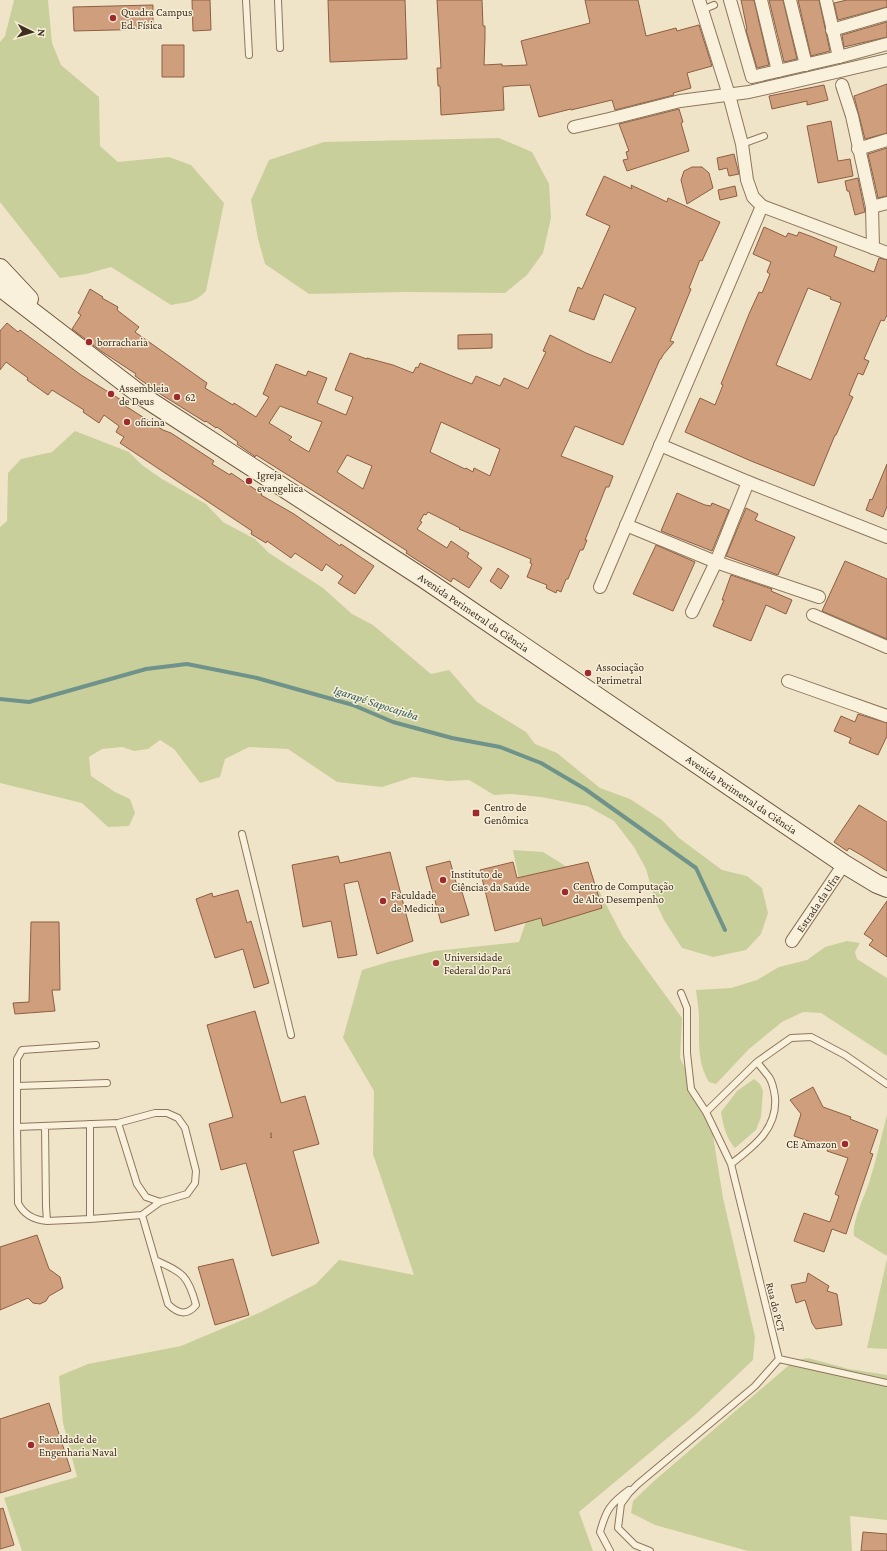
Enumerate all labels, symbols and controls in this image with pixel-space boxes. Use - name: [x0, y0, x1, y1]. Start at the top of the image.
- place label: Quadra Campus Ed. Física: [121, 6, 192, 31]
- north arrow: [12, 12, 52, 52]
- marker: Quadra Campus Ed. Física: [108, 13, 118, 23]
- text: N: [36, 29, 48, 38]
- place label: borracharia: [97, 336, 148, 348]
- marker: borracharia: [84, 337, 94, 347]
- place label: Assembleia de Deus: [119, 382, 169, 407]
- marker: Assembleia de Deus: [106, 389, 116, 399]
- place label: 62: [185, 391, 196, 403]
- marker: 62: [172, 392, 182, 402]
- place label: oficina: [135, 416, 165, 428]
- marker: oficina: [122, 417, 132, 427]
- place label: Igreja evangelica: [257, 469, 303, 495]
- marker: Igreja evangelica: [244, 476, 254, 486]
- street label: Avenida Perimetral da Ciência: [416, 571, 531, 654]
- place label: Associação Perimetral: [596, 661, 645, 686]
- marker: Associação Perimetral: [583, 668, 593, 678]
- water label: Igarapé Sapocajuba: [332, 683, 421, 723]
- street label: Avenida Perimetral da Ciência: [684, 753, 799, 836]
- place label: Centro de Genômica: [484, 801, 529, 826]
- marker: Centro de Genômica: [471, 808, 481, 818]
- place label: Instituto de Ciências da Saúde: [451, 868, 530, 893]
- street label: Estrada da Ufra: [794, 871, 842, 934]
- marker: Instituto de Ciências da Saúde: [438, 875, 448, 885]
- place label: Centro de Computação de Alto Desempenho: [573, 880, 674, 906]
- marker: Centro de Computação de Alto Desempenho: [560, 887, 570, 897]
- place label: Faculdade de Medicina: [391, 889, 445, 914]
- marker: Faculdade de Medicina: [378, 896, 388, 906]
- place label: Universidade Federal do Pará: [444, 951, 511, 976]
- marker: Universidade Federal do Pará: [431, 958, 441, 968]
- house number: 1: [270, 1130, 273, 1140]
- place label: CE Amazon: [786, 1138, 837, 1150]
- marker: CE Amazon: [840, 1139, 850, 1149]
- street label: Rua do PCT: [764, 1281, 788, 1333]
- place label: Faculdade de Engenharia Naval: [39, 1433, 117, 1459]
- marker: Faculdade de Engenharia Naval: [26, 1440, 36, 1450]

